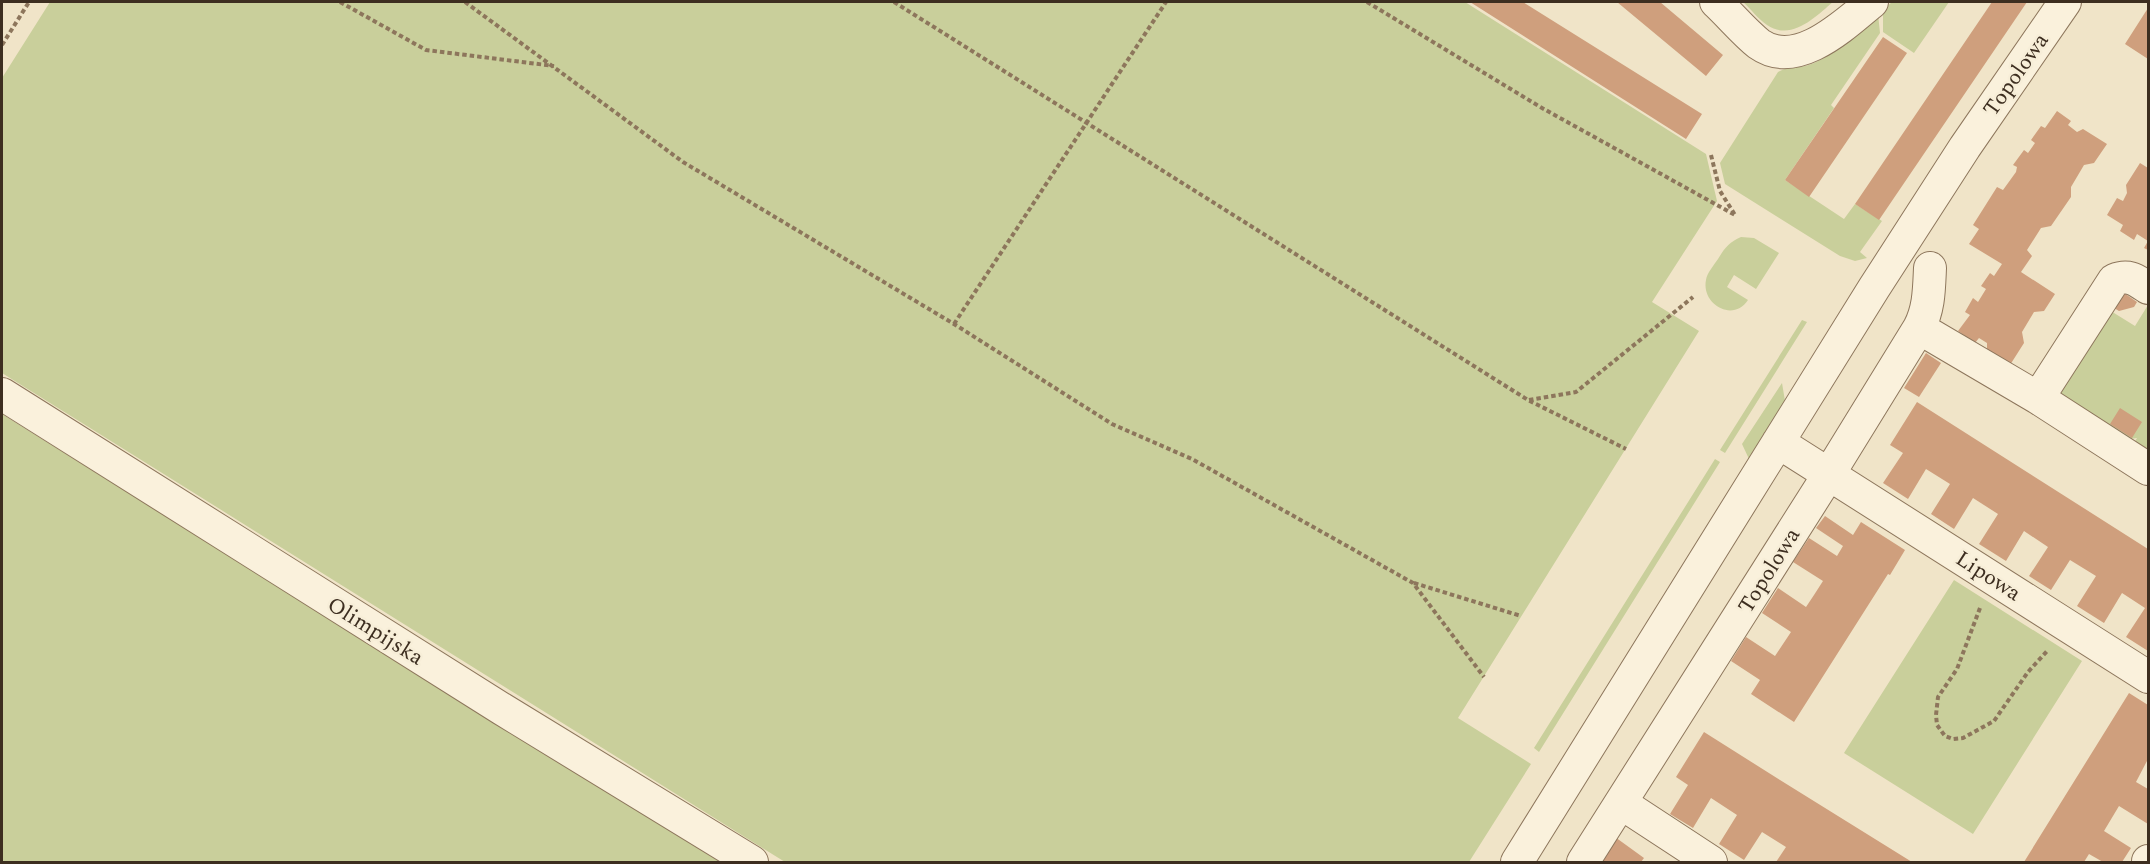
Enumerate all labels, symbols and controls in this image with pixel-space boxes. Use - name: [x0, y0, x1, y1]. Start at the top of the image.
- street label: Topolowa: [1975, 26, 2057, 124]
- street label: Topolowa: [1730, 521, 1809, 620]
- street label: Lipowa: [1949, 543, 2028, 610]
- street label: Olimpijska: [320, 589, 430, 674]

